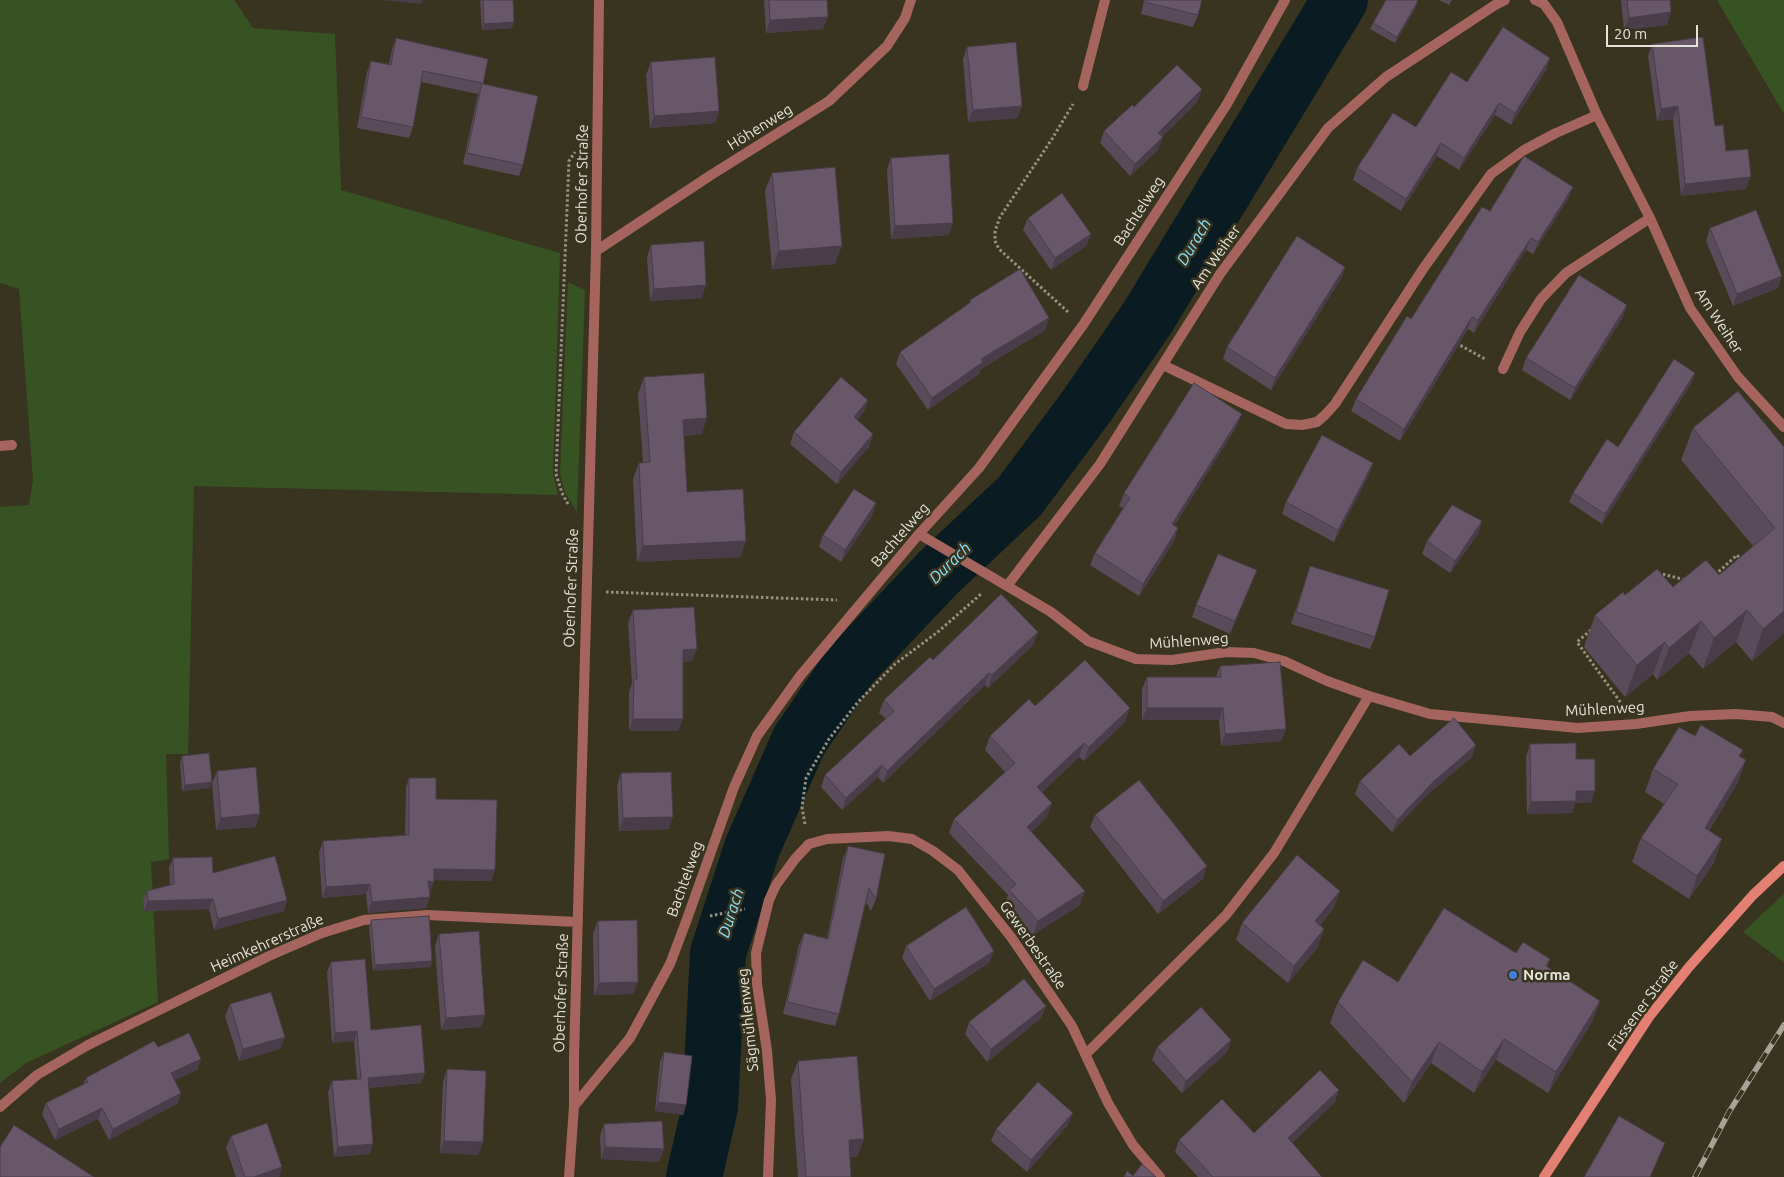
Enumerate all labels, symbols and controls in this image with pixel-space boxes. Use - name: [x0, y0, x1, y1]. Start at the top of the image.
- scale bar: [1609, 15, 1702, 47]
- text: 20 m: [1614, 25, 1647, 42]
- street label: Höhenweg: [724, 100, 796, 154]
- street label: Oberhofer Straße: [572, 124, 592, 244]
- street label: Bachtelweg: [1110, 173, 1168, 249]
- water label: Durach: [1173, 215, 1215, 269]
- street label: Am Weiher: [1187, 221, 1245, 293]
- street label: Am Weiher: [1691, 285, 1747, 357]
- street label: Bachtelweg: [867, 499, 933, 571]
- street label: Oberhofer Straße: [560, 528, 582, 648]
- water label: Durach: [925, 538, 975, 588]
- street label: Mühlenweg: [1149, 629, 1229, 653]
- street label: Mühlenweg: [1565, 698, 1645, 720]
- street label: Bachtelweg: [663, 839, 707, 919]
- water label: Durach: [714, 886, 748, 940]
- street label: Gewerbestraße: [996, 897, 1070, 993]
- street label: Heimkehrerstraße: [208, 910, 326, 976]
- street label: Oberhofer Straße: [550, 933, 572, 1053]
- street label: Füssener Straße: [1604, 956, 1682, 1054]
- place label: Norma: [1523, 966, 1570, 984]
- street label: Sägmühlenweg: [734, 968, 762, 1072]
- marker: Norma: [1507, 969, 1519, 981]

